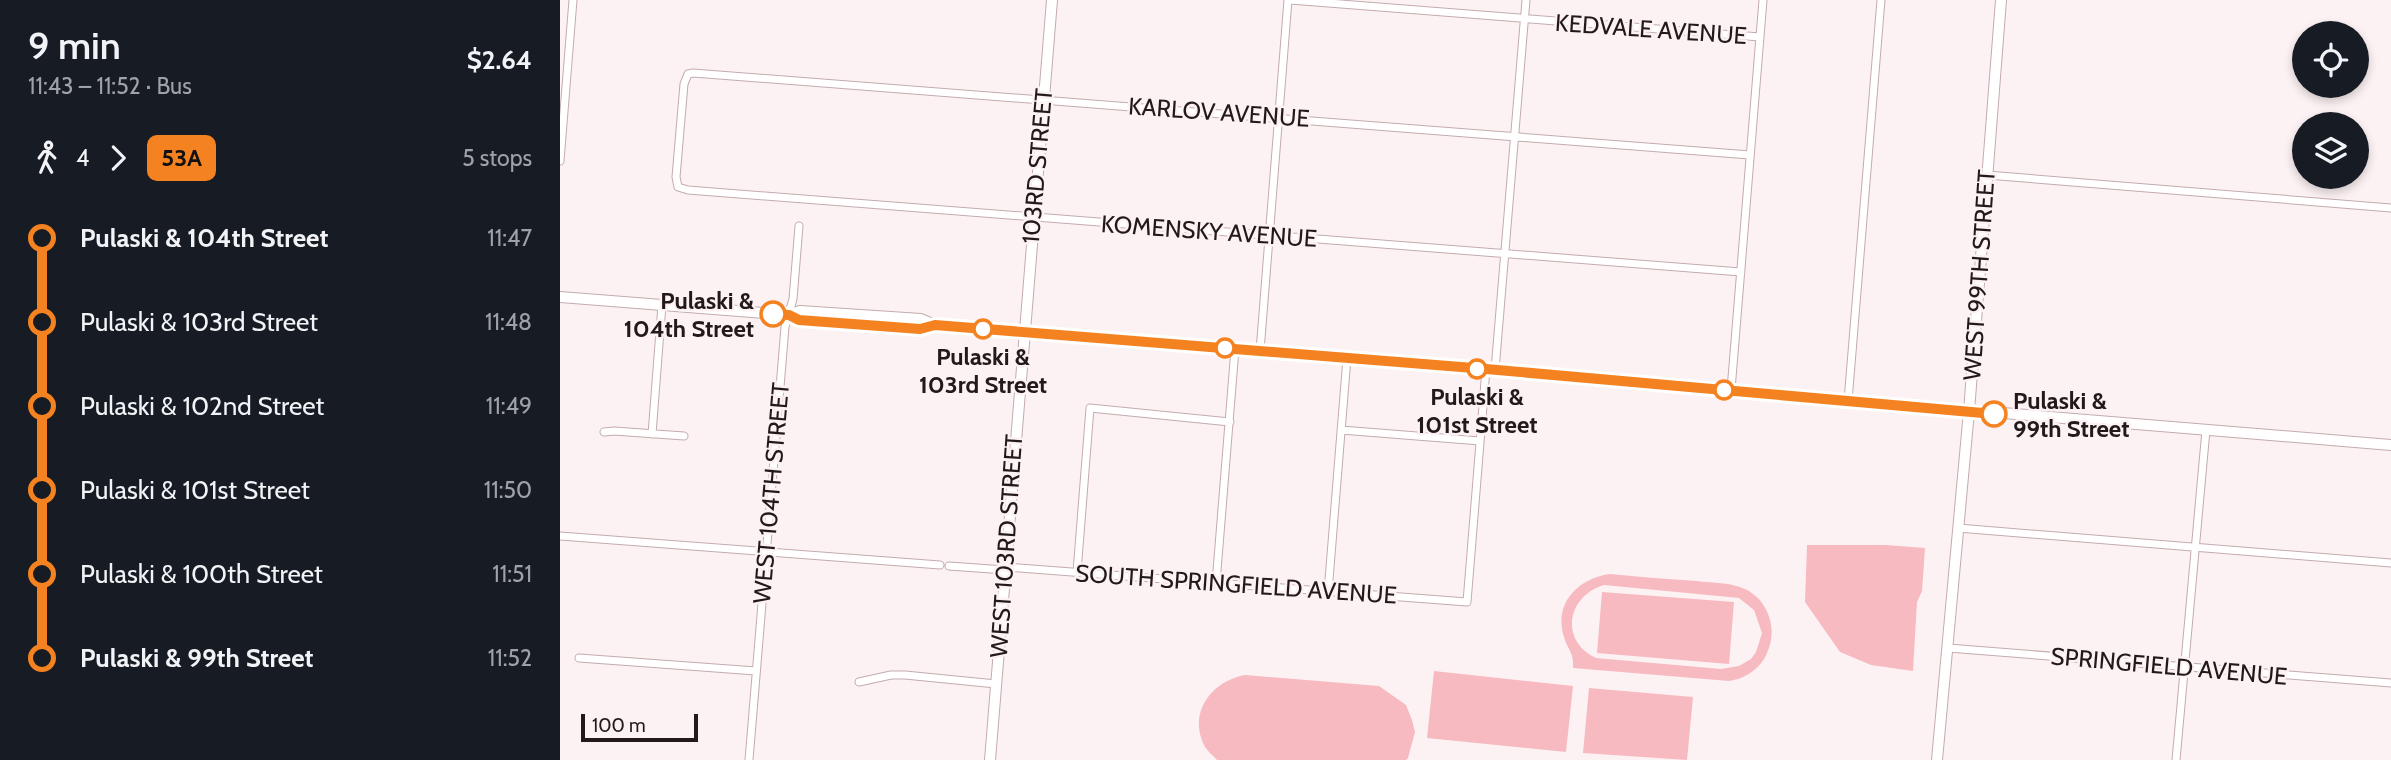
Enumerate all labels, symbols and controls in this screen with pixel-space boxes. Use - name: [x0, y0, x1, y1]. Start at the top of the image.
- street label: KEDVALE AVENUE: [1554, 8, 1748, 50]
- map controls: [2292, 21, 2369, 189]
- button: locate: [2292, 21, 2369, 98]
- text: 9 min: [28, 22, 121, 69]
- text: $2.64: [467, 44, 532, 76]
- text: 11:43 – 11:52 · Bus: [28, 72, 192, 100]
- street label: 103RD STREET: [1016, 87, 1058, 245]
- street label: KARLOV AVENUE: [1127, 91, 1311, 133]
- button: layers: [2292, 112, 2369, 189]
- icon: walk: [28, 139, 66, 177]
- icon: forward: [99, 139, 137, 177]
- text: 53A: [161, 143, 202, 172]
- text: 4: [76, 144, 89, 172]
- text: 5 stops: [462, 144, 532, 172]
- street label: WEST 99TH STREET: [1957, 168, 2001, 381]
- street label: KOMENSKY AVENUE: [1100, 209, 1318, 253]
- text: Pulaski & 104th Street: [80, 222, 328, 254]
- text: 11:47: [487, 224, 532, 252]
- place label: Pulaski & 104th Street: [624, 286, 754, 343]
- marker: Pulaski & 104th Street: [760, 301, 786, 327]
- text: Pulaski & 103rd Street: [80, 306, 318, 338]
- text: 11:48: [485, 308, 532, 336]
- marker: Pulaski & 103rd Street: [973, 319, 993, 339]
- unlabelled marker: [1215, 338, 1235, 358]
- place label: Pulaski & 103rd Street: [919, 342, 1047, 399]
- marker: Pulaski & 101st Street: [1467, 359, 1487, 379]
- unlabelled marker: [1714, 380, 1734, 400]
- street label: WEST 104TH STREET: [747, 381, 795, 605]
- place label: Pulaski & 101st Street: [1416, 382, 1538, 439]
- place label: Pulaski & 99th Street: [2013, 386, 2129, 443]
- text: Pulaski & 102nd Street: [80, 390, 324, 422]
- text: 11:49: [486, 392, 532, 420]
- marker: Pulaski & 99th Street: [1981, 401, 2007, 427]
- street label: WEST 103RD STREET: [984, 433, 1028, 659]
- text: Pulaski & 101st Street: [80, 474, 310, 506]
- text: 11:50: [484, 476, 532, 504]
- text: Pulaski & 100th Street: [80, 558, 323, 590]
- street label: SOUTH SPRINGFIELD AVENUE: [1074, 558, 1398, 610]
- text: 11:51: [492, 560, 532, 588]
- street label: SPRINGFIELD AVENUE: [2050, 641, 2288, 691]
- text: Pulaski & 99th Street: [80, 642, 313, 674]
- text: 11:52: [488, 644, 532, 672]
- scale bar: [581, 711, 698, 743]
- text: 100 m: [592, 714, 646, 737]

